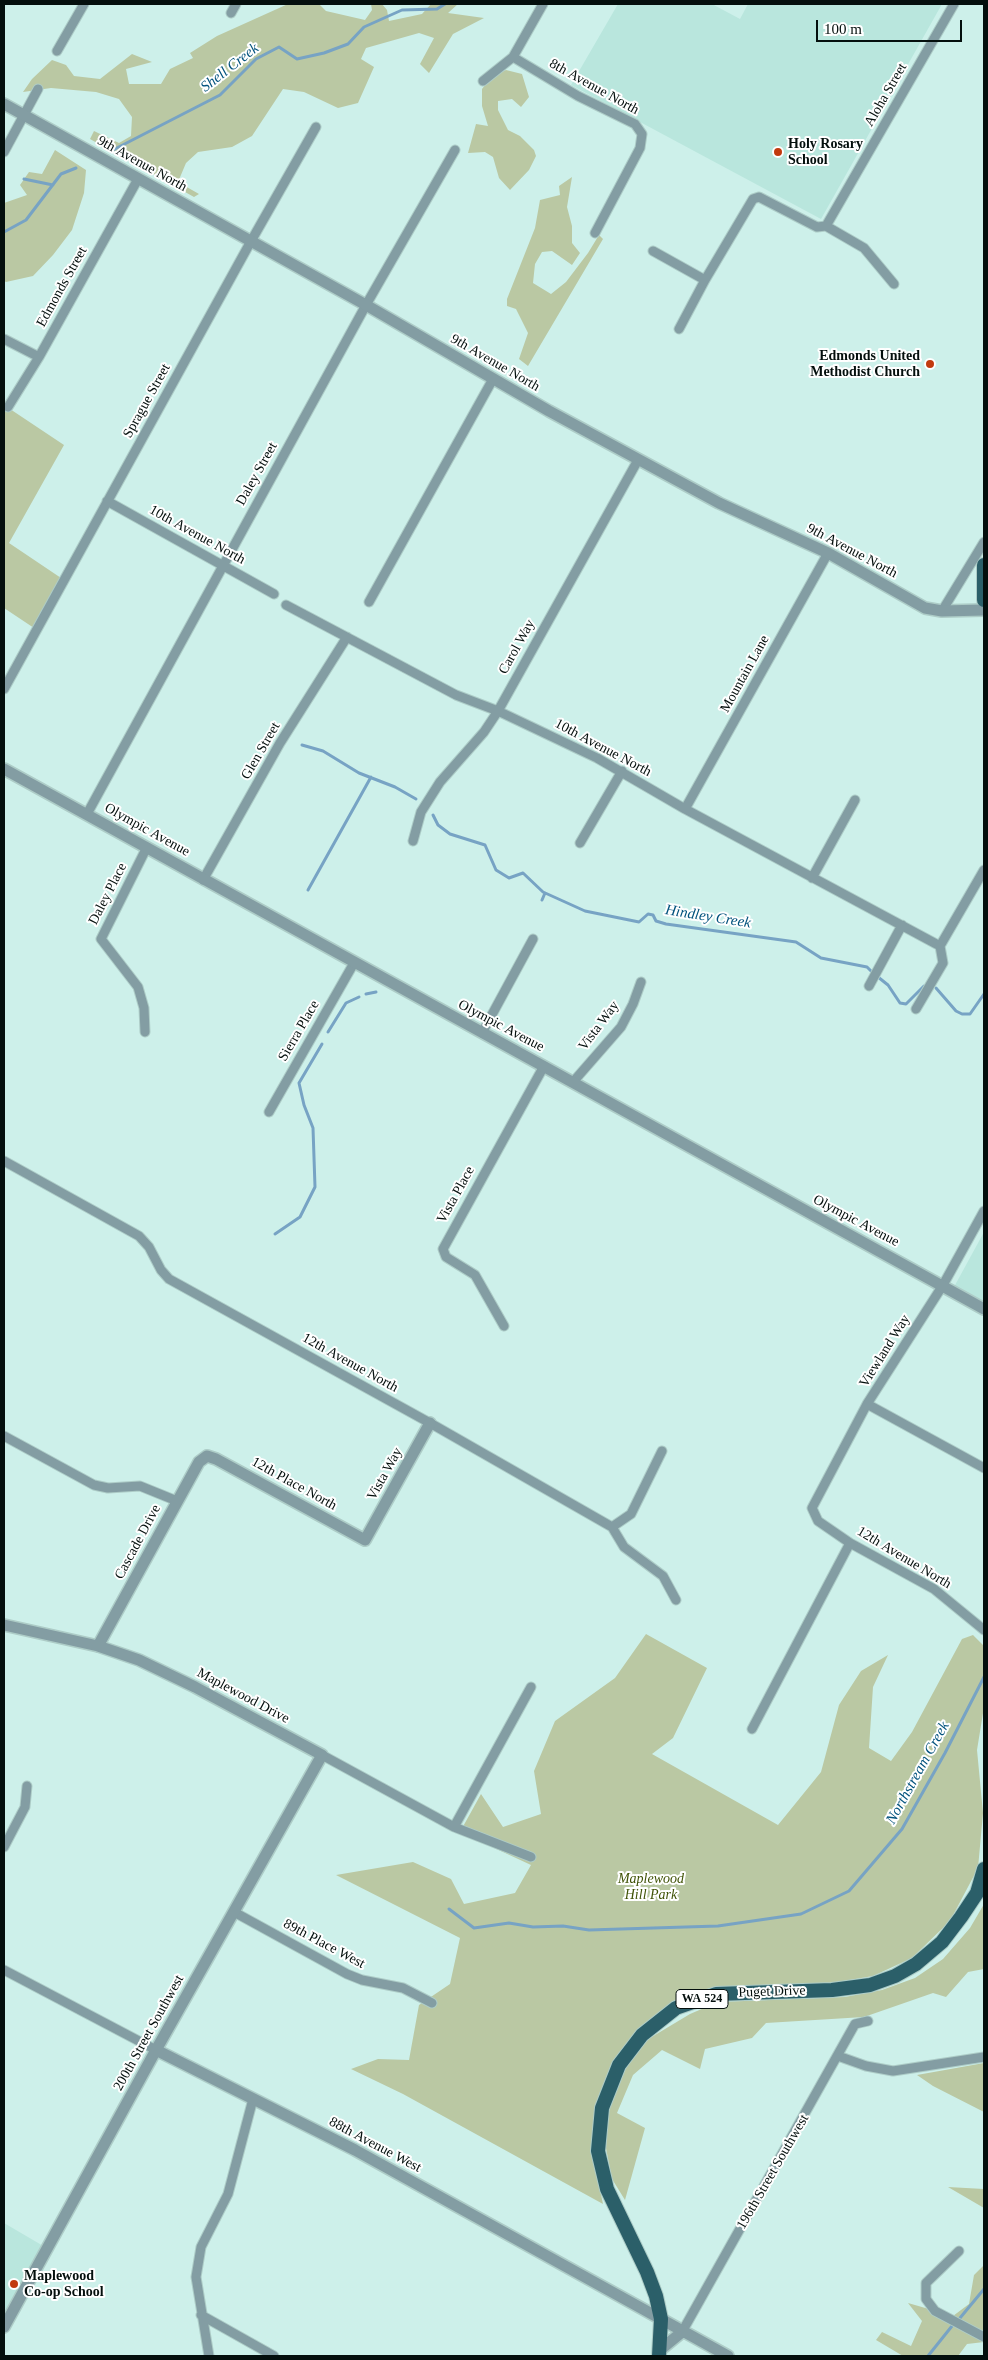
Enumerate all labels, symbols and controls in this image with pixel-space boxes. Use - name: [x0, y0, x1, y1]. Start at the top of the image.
- scale bar: [818, 10, 964, 42]
- text: 100 m: [824, 21, 862, 37]
- water label: Shell Creek: [197, 40, 263, 96]
- street label: 8th Avenue North: [546, 55, 642, 119]
- street label: Aloha Street: [861, 60, 911, 130]
- street label: 9th Avenue North: [94, 132, 190, 196]
- place label: Holy Rosary School: [788, 136, 863, 168]
- marker: Holy Rosary School: [772, 146, 784, 158]
- street label: Edmonds Street: [33, 244, 91, 330]
- street label: 9th Avenue North: [447, 331, 543, 395]
- place label: Edmonds United Methodist Church: [810, 348, 920, 381]
- marker: Edmonds United Methodist Church: [924, 358, 936, 370]
- street label: Sprague Street: [120, 361, 174, 441]
- street label: Daley Street: [233, 439, 281, 509]
- street label: 10th Avenue North: [146, 502, 248, 568]
- street label: 9th Avenue North: [804, 520, 900, 582]
- street label: Carol Way: [495, 617, 539, 677]
- street label: Mountain Lane: [717, 632, 773, 716]
- street label: 10th Avenue North: [552, 715, 654, 781]
- street label: Glen Street: [238, 719, 284, 783]
- street label: Olympic Avenue: [101, 800, 193, 860]
- street label: Daley Place: [85, 860, 131, 928]
- water label: Hindley Creek: [664, 901, 752, 933]
- street label: Olympic Avenue: [455, 996, 547, 1056]
- street label: Sierra Place: [275, 998, 323, 1064]
- street label: Vista Way: [575, 998, 623, 1054]
- street label: Vista Place: [433, 1164, 479, 1226]
- street label: Olympic Avenue: [810, 1191, 902, 1251]
- street label: Viewland Way: [856, 1312, 914, 1390]
- street label: 12th Avenue North: [299, 1330, 401, 1396]
- street label: Vista Way: [364, 1445, 406, 1503]
- street label: 12th Place North: [248, 1454, 340, 1514]
- street label: Cascade Drive: [111, 1502, 165, 1582]
- street label: 12th Avenue North: [854, 1523, 954, 1593]
- street label: Maplewood Drive: [194, 1665, 292, 1727]
- water label: Northstream Creek: [882, 1719, 954, 1827]
- park label: Maplewood Hill Park: [618, 1871, 684, 1904]
- street label: 89th Place West: [280, 1915, 368, 1973]
- street label: 200th Street Southwest: [110, 1972, 188, 2094]
- street label: Puget Drive: [738, 1982, 806, 2002]
- road number: WA 524: [676, 1990, 728, 2008]
- street label: 196th Street Southwest: [733, 2112, 813, 2232]
- street label: 88th Avenue West: [326, 2114, 424, 2176]
- place label: Maplewood Co-op School: [24, 2268, 104, 2300]
- marker: Maplewood Co-op School: [8, 2278, 20, 2290]

